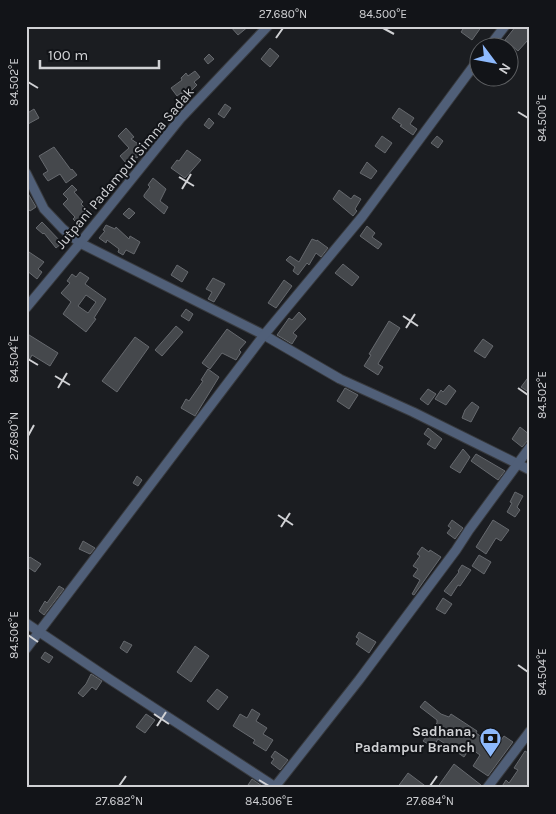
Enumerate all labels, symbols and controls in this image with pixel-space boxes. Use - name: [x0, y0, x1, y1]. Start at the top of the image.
- text: 27.680°N: [259, 7, 307, 21]
- text: 84.500°E: [359, 7, 407, 21]
- scale bar: [40, 38, 159, 70]
- north arrow: [468, 38, 518, 88]
- text: 100 m: [48, 46, 88, 64]
- text: 84.502°E: [7, 58, 21, 106]
- text: N: [495, 60, 514, 77]
- street label: Jutpani Padampur Simna Sadak: [52, 84, 198, 252]
- text: 84.500°E: [535, 94, 549, 142]
- text: 84.504°E: [7, 335, 21, 383]
- text: 84.502°E: [535, 371, 549, 419]
- text: 27.680°N: [7, 412, 21, 460]
- text: 84.506°E: [7, 611, 21, 659]
- text: 84.504°E: [535, 648, 549, 696]
- place label: Sadhana, Padampur Branch: [355, 723, 475, 756]
- bank icon: Sadhana, Padampur Branch: [479, 727, 503, 758]
- text: 27.682°N: [95, 794, 143, 808]
- text: 84.506°E: [245, 794, 293, 808]
- text: 27.684°N: [406, 794, 454, 808]

